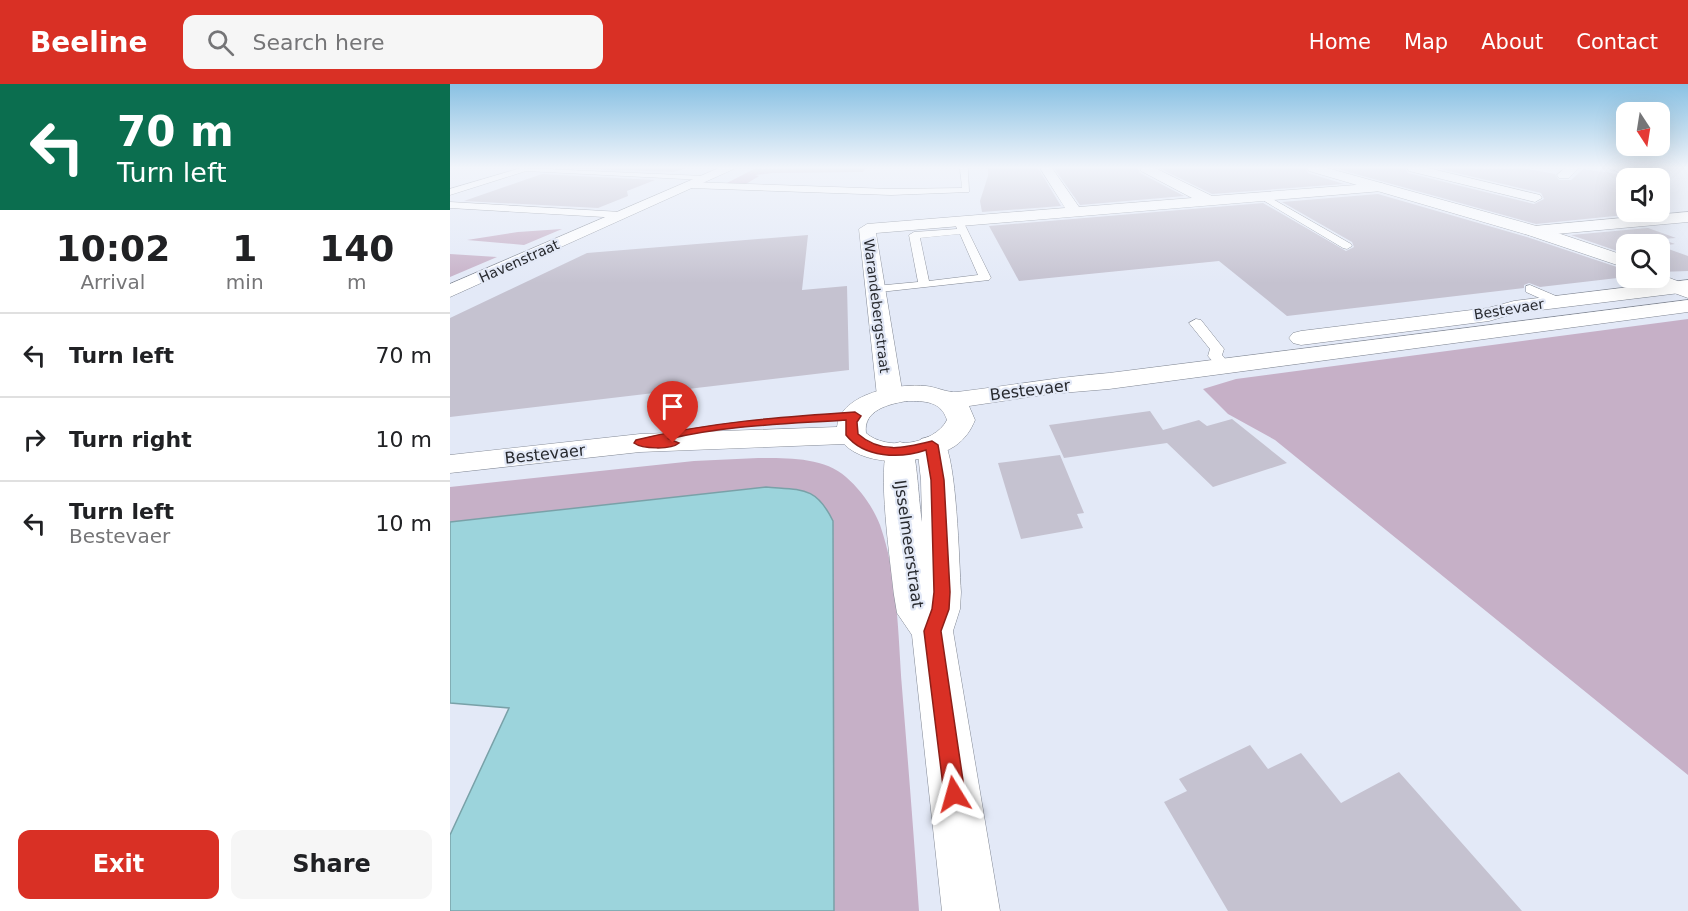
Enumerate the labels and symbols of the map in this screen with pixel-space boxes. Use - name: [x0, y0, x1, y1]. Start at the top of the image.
- north arrow: [1616, 102, 1670, 156]
- street label: Havenstraat: [476, 236, 562, 286]
- street label: Warandebergstraat: [861, 238, 893, 375]
- street label: Bestevaer: [1473, 296, 1545, 322]
- street label: Bestevaer: [989, 376, 1072, 404]
- pin: [647, 381, 698, 443]
- street label: Bestevaer: [504, 440, 587, 468]
- street label: IJsselmeerstraat: [891, 479, 927, 609]
- position arrow: [922, 762, 986, 826]

